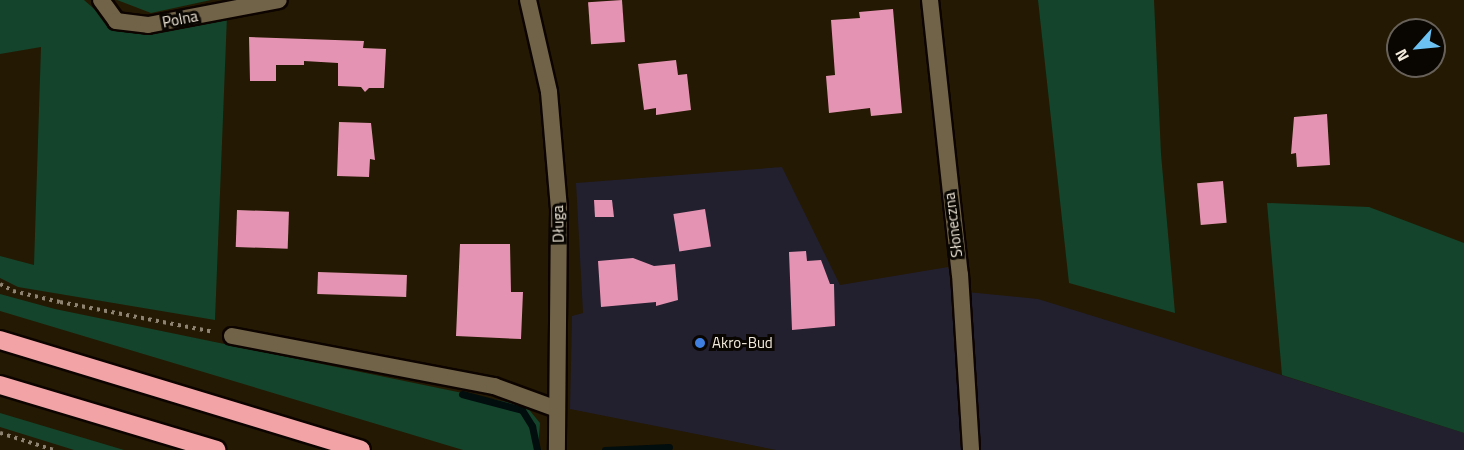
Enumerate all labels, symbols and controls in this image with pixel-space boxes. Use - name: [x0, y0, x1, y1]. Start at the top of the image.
- street label: Polna: [161, 7, 199, 31]
- north arrow: [1386, 18, 1446, 78]
- text: N: [1389, 45, 1415, 66]
- street label: Słoneczna: [940, 192, 966, 258]
- street label: Długa: [549, 205, 567, 243]
- place label: Akro-Bud: [712, 334, 773, 352]
- marker: Akro-Bud: [693, 336, 707, 350]

